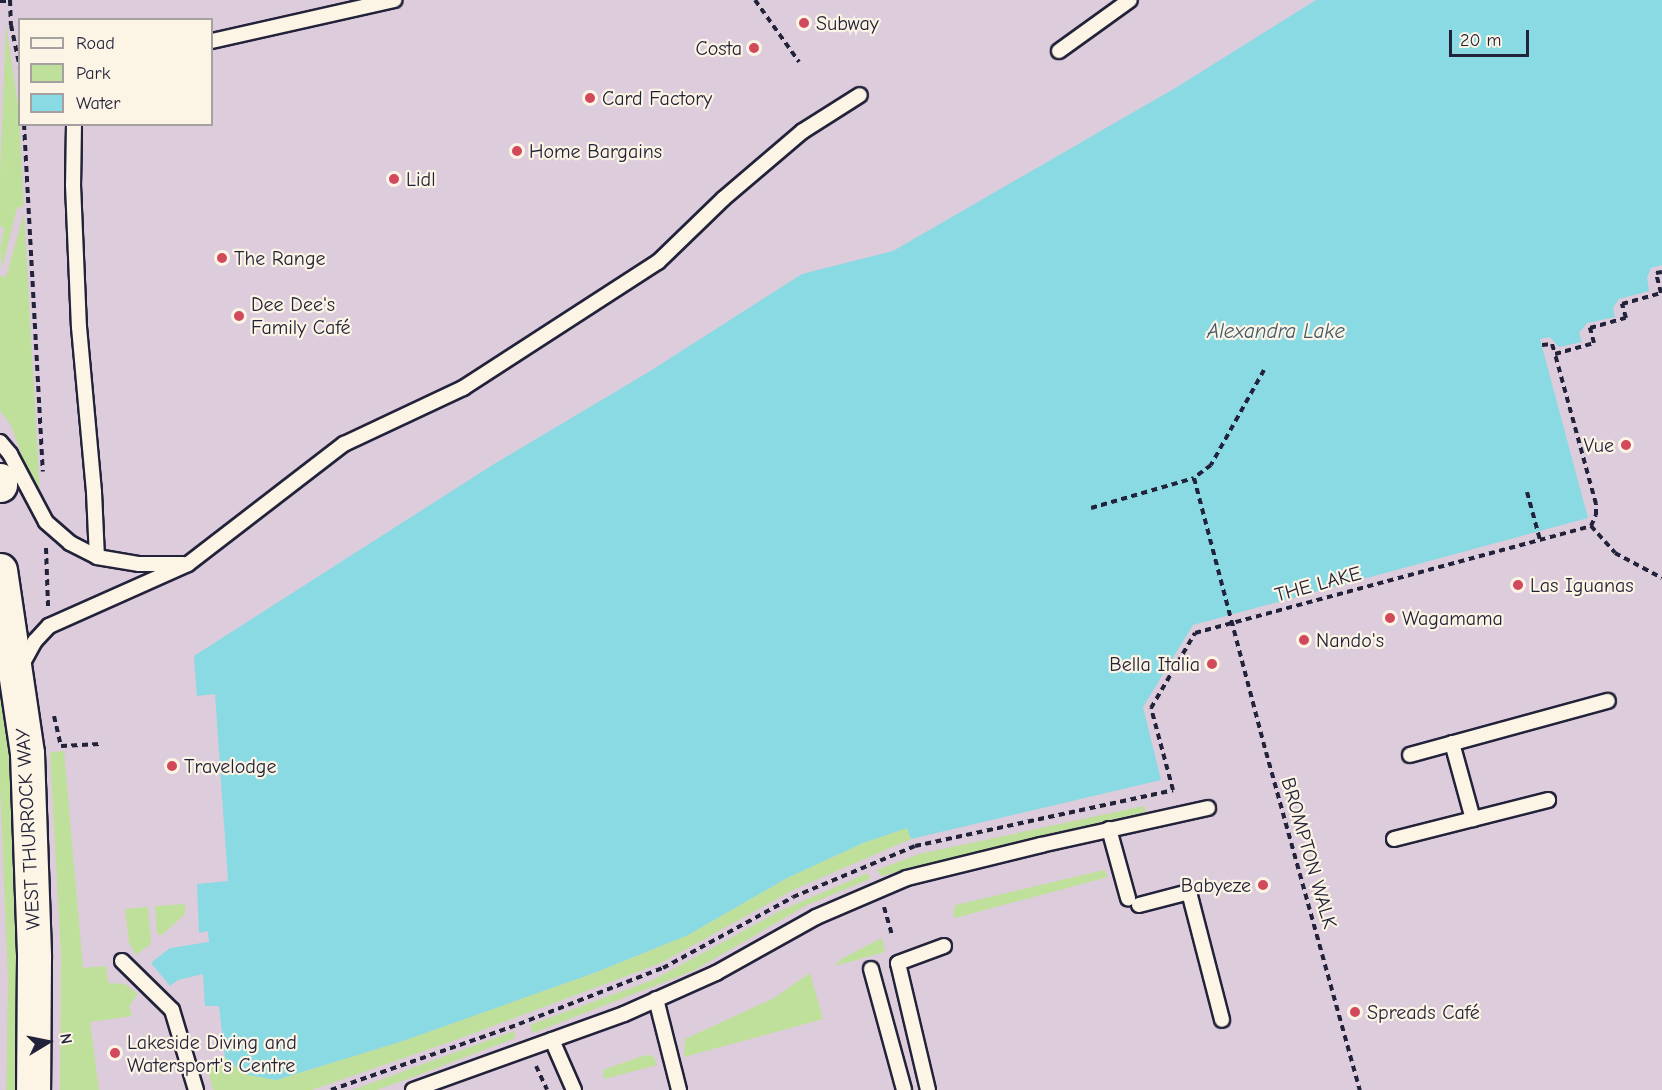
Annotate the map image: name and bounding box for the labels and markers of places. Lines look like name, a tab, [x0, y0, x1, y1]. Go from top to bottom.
place label: Subway	[816, 11, 879, 35]
marker: Subway	[797, 16, 811, 30]
place label: Costa	[696, 36, 742, 60]
marker: Costa	[747, 41, 761, 55]
place label: Card Factory	[602, 86, 712, 110]
marker: Card Factory	[583, 91, 597, 105]
place label: Home Bargains	[529, 139, 662, 163]
marker: Home Bargains	[510, 144, 524, 158]
place label: Lidl	[406, 167, 436, 191]
marker: Lidl	[387, 172, 401, 186]
place label: The Range	[234, 246, 326, 270]
marker: The Range	[215, 251, 229, 265]
place label: Dee Dee's Family Café	[251, 292, 350, 339]
marker: Dee Dee's Family Café	[232, 309, 246, 323]
place label: Vue	[1584, 433, 1614, 457]
marker: Vue	[1619, 438, 1633, 452]
place label: Las Iguanas	[1530, 573, 1634, 597]
marker: Las Iguanas	[1511, 578, 1525, 592]
place label: Wagamama	[1402, 606, 1503, 630]
marker: Wagamama	[1383, 611, 1397, 625]
place label: Nando's	[1316, 628, 1384, 652]
marker: Nando's	[1297, 633, 1311, 647]
place label: Bella Italia	[1109, 652, 1200, 676]
marker: Bella Italia	[1205, 657, 1219, 671]
place label: Travelodge	[184, 754, 276, 778]
marker: Travelodge	[165, 759, 179, 773]
place label: Babyeze	[1181, 873, 1251, 897]
marker: Babyeze	[1256, 878, 1270, 892]
place label: Spreads Café	[1367, 1000, 1480, 1024]
marker: Spreads Café	[1348, 1005, 1362, 1019]
place label: Lakeside Diving and Watersport's Centre	[127, 1030, 297, 1077]
marker: Lakeside Diving and Watersport's Centre	[108, 1046, 122, 1060]

